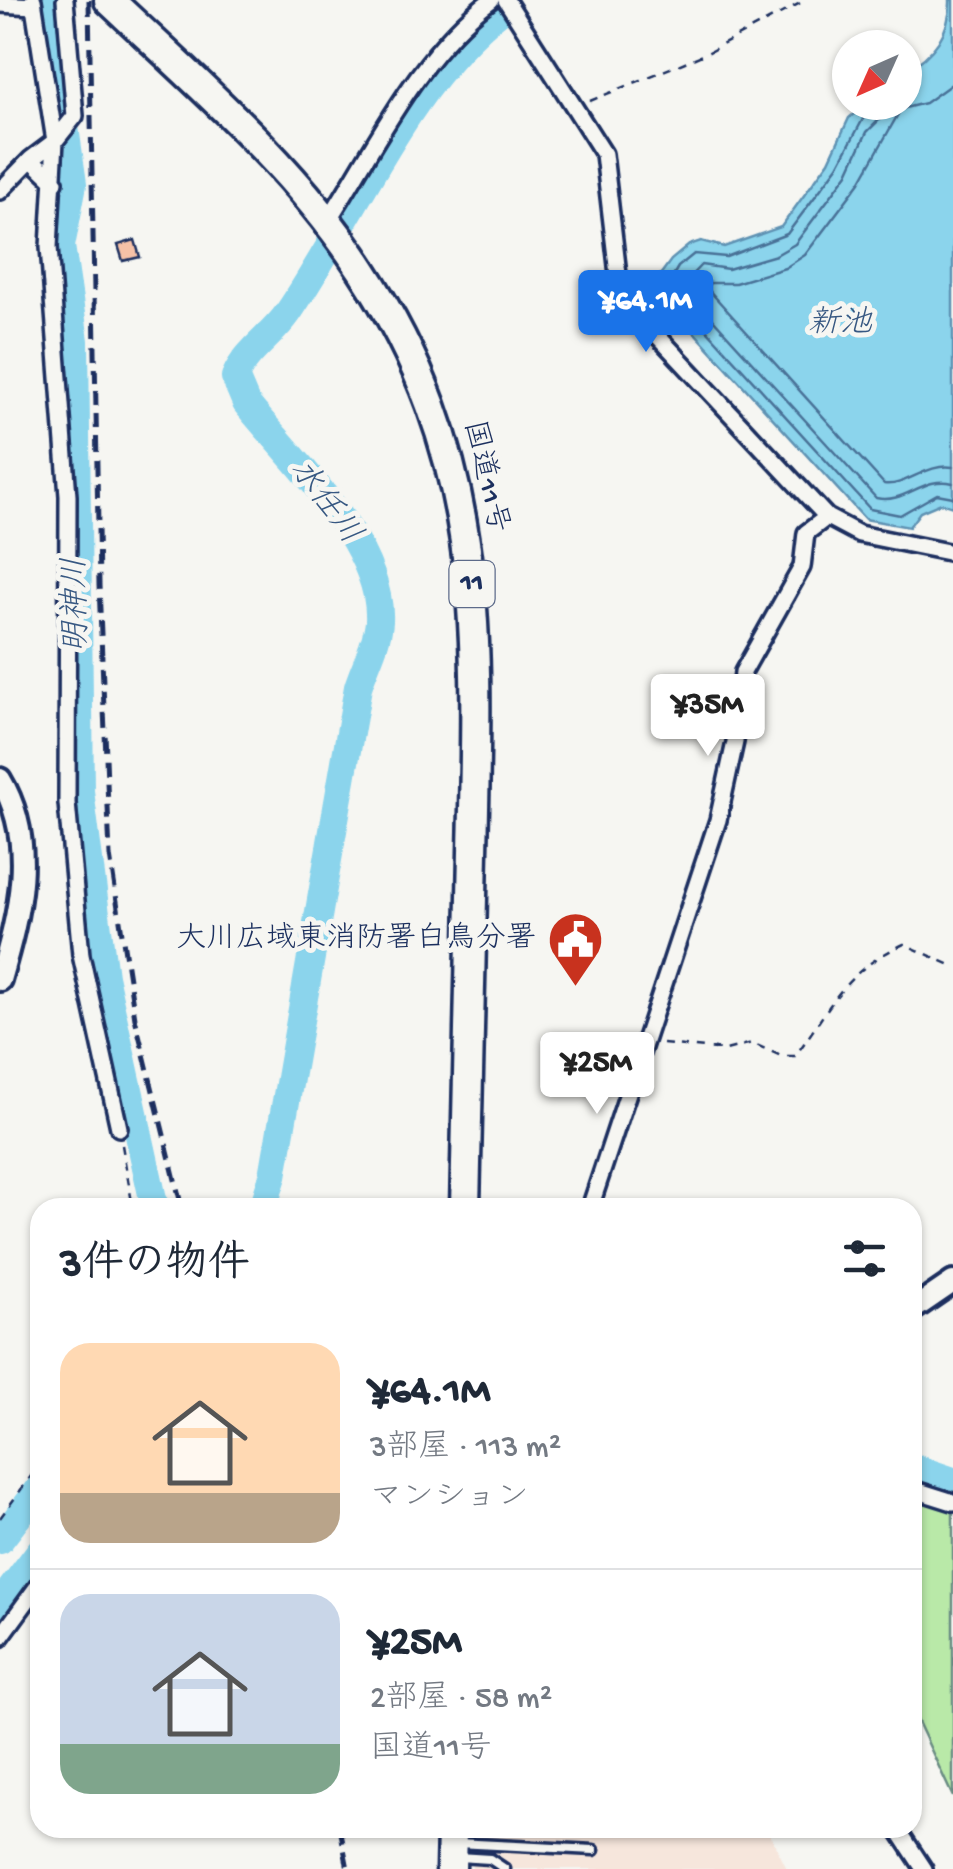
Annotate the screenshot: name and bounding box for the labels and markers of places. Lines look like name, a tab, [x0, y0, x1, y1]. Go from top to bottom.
pin: ¥64.1M	[565, 270, 727, 355]
pin: ¥35M	[649, 674, 767, 759]
public building icon: 大川広域東消防署白鳥分署	[545, 910, 605, 989]
place label: 大川広域東消防署白鳥分署	[176, 921, 536, 958]
pin: ¥25M	[538, 1032, 656, 1117]

